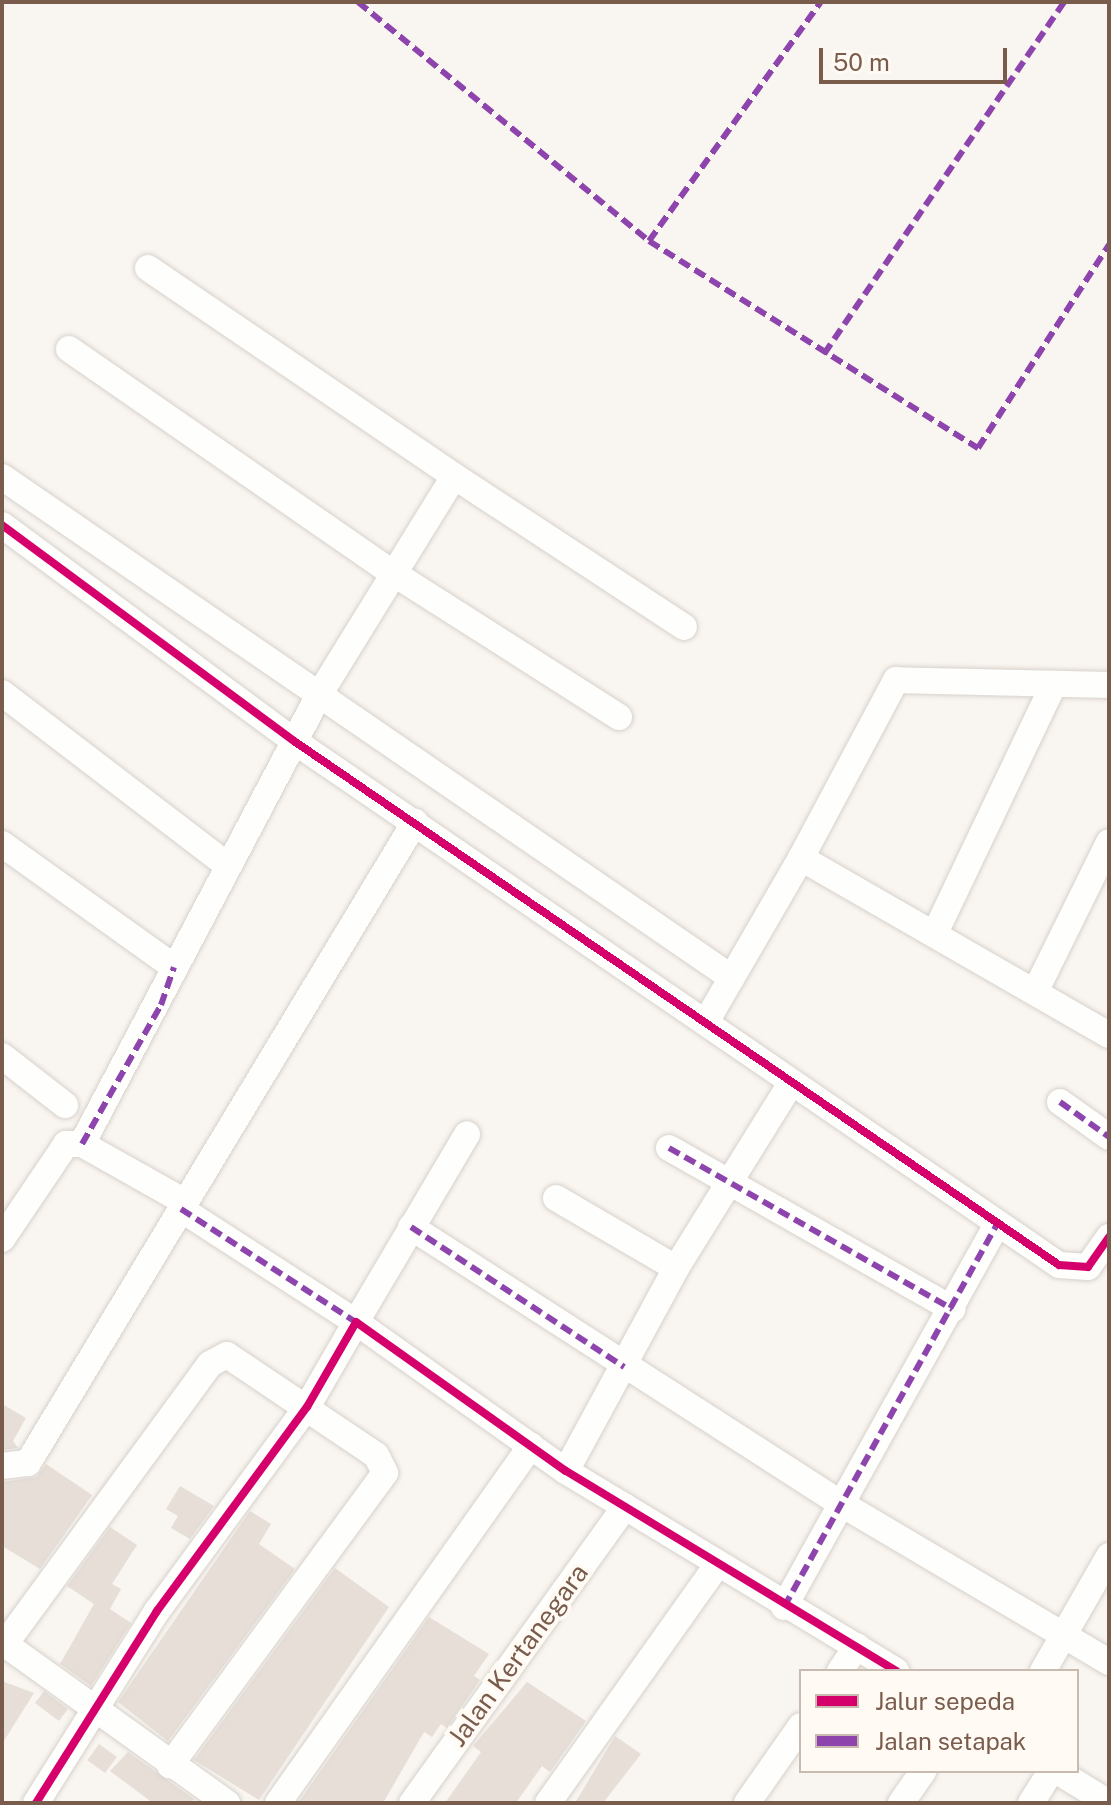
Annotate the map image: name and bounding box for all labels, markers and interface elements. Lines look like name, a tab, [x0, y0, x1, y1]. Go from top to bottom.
scale bar	[823, 32, 1011, 82]
text: 50 m	[833, 48, 890, 76]
street label: Jalan Kertanegara	[441, 1558, 595, 1752]
legend	[799, 1669, 1079, 1773]
text: Jalur sepeda	[875, 1687, 1015, 1715]
text: Jalan setapak	[875, 1727, 1026, 1755]

